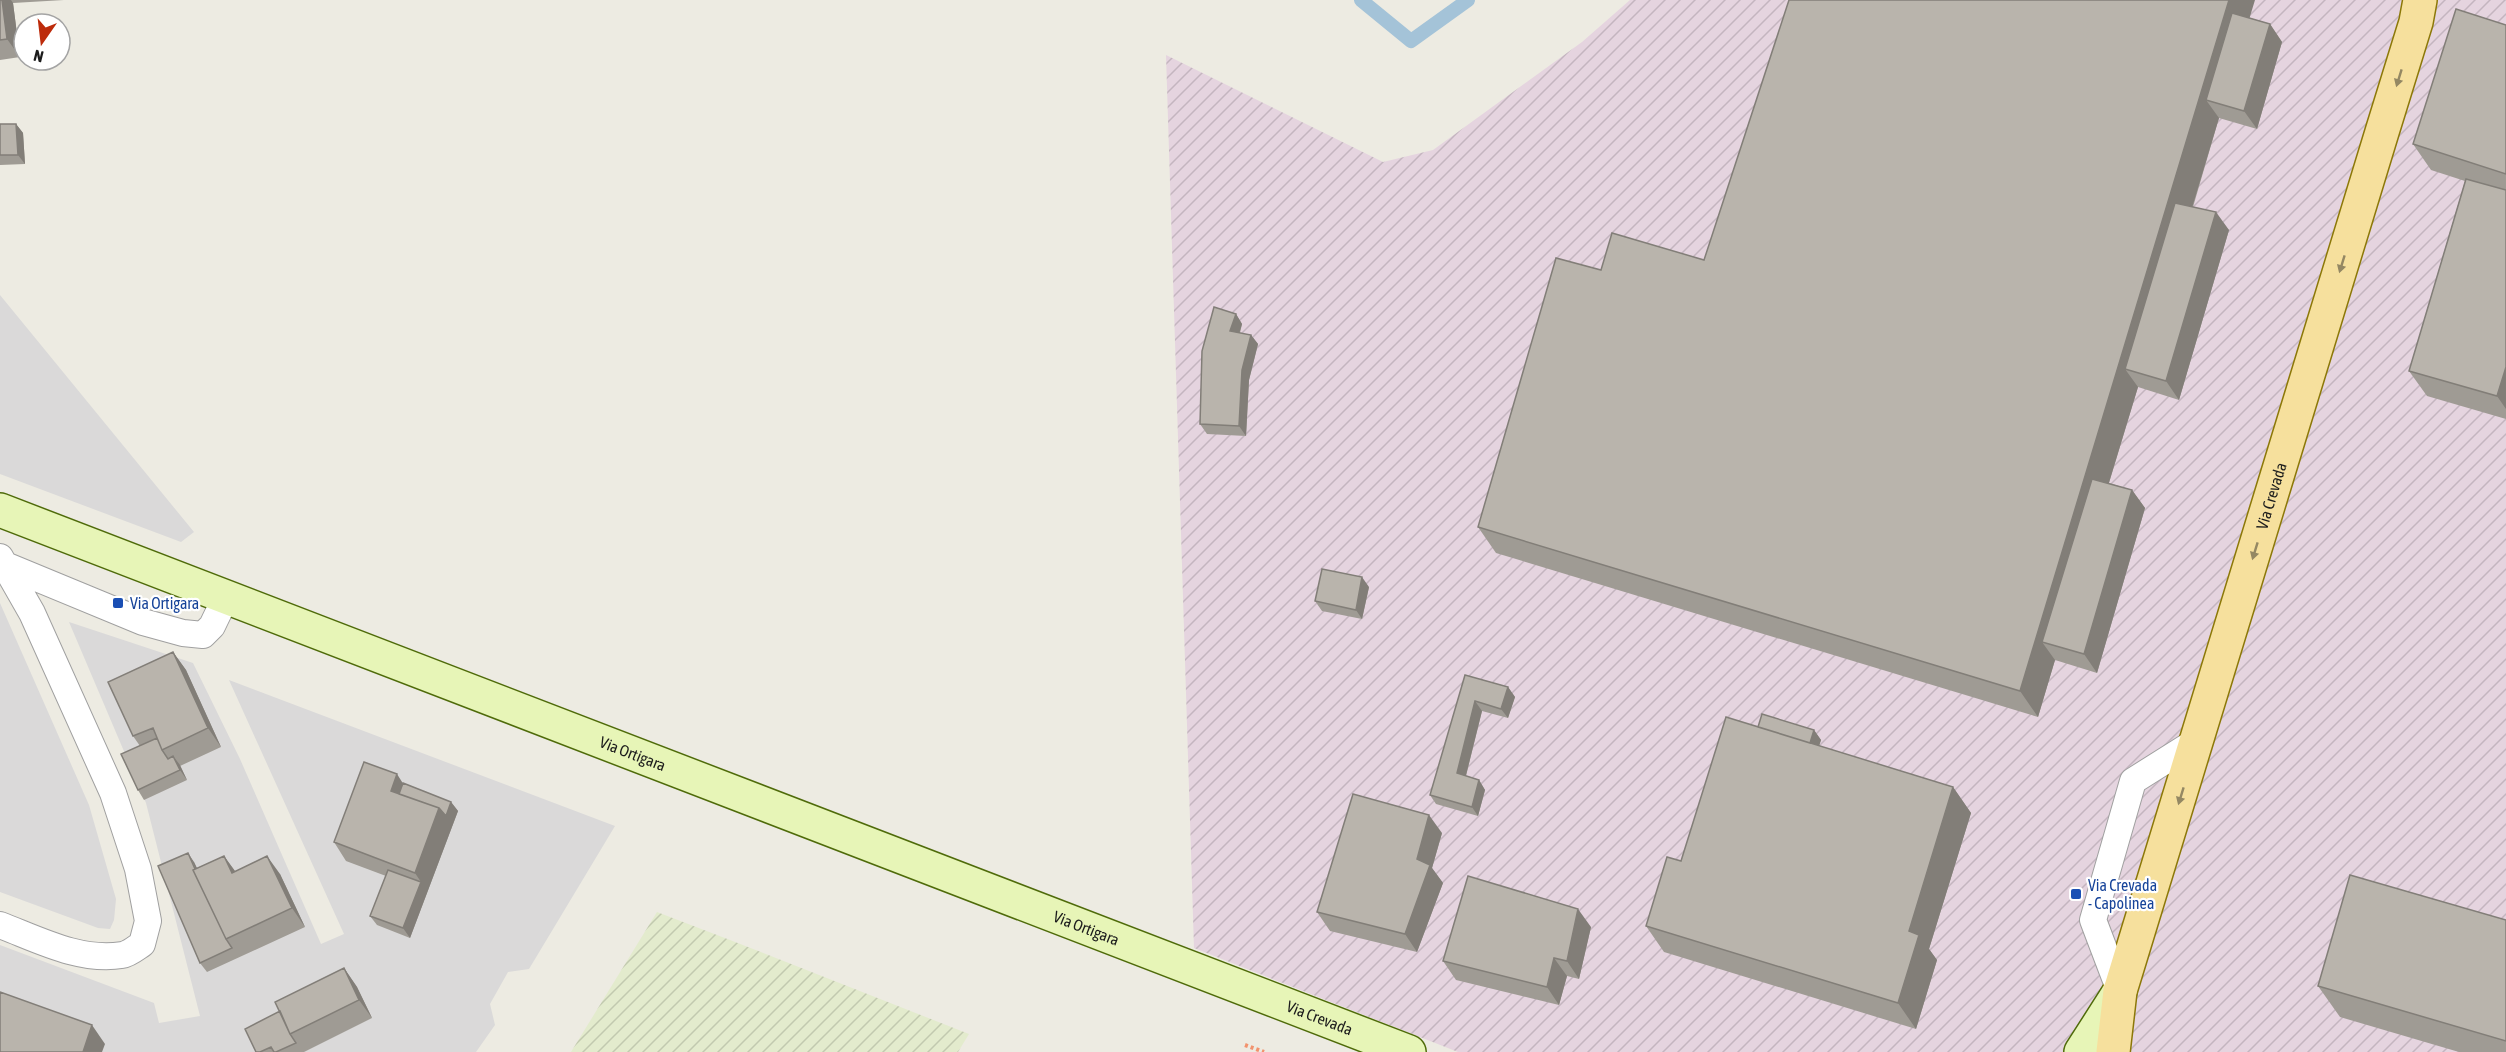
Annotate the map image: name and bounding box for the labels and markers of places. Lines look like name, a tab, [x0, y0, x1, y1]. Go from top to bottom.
place label: Via Ortigara	[130, 594, 199, 613]
marker: Via Ortigara	[111, 596, 125, 610]
place label: Via Crevada - Capolinea	[2088, 876, 2157, 913]
marker: Via Crevada - Capolinea	[2069, 887, 2083, 901]

